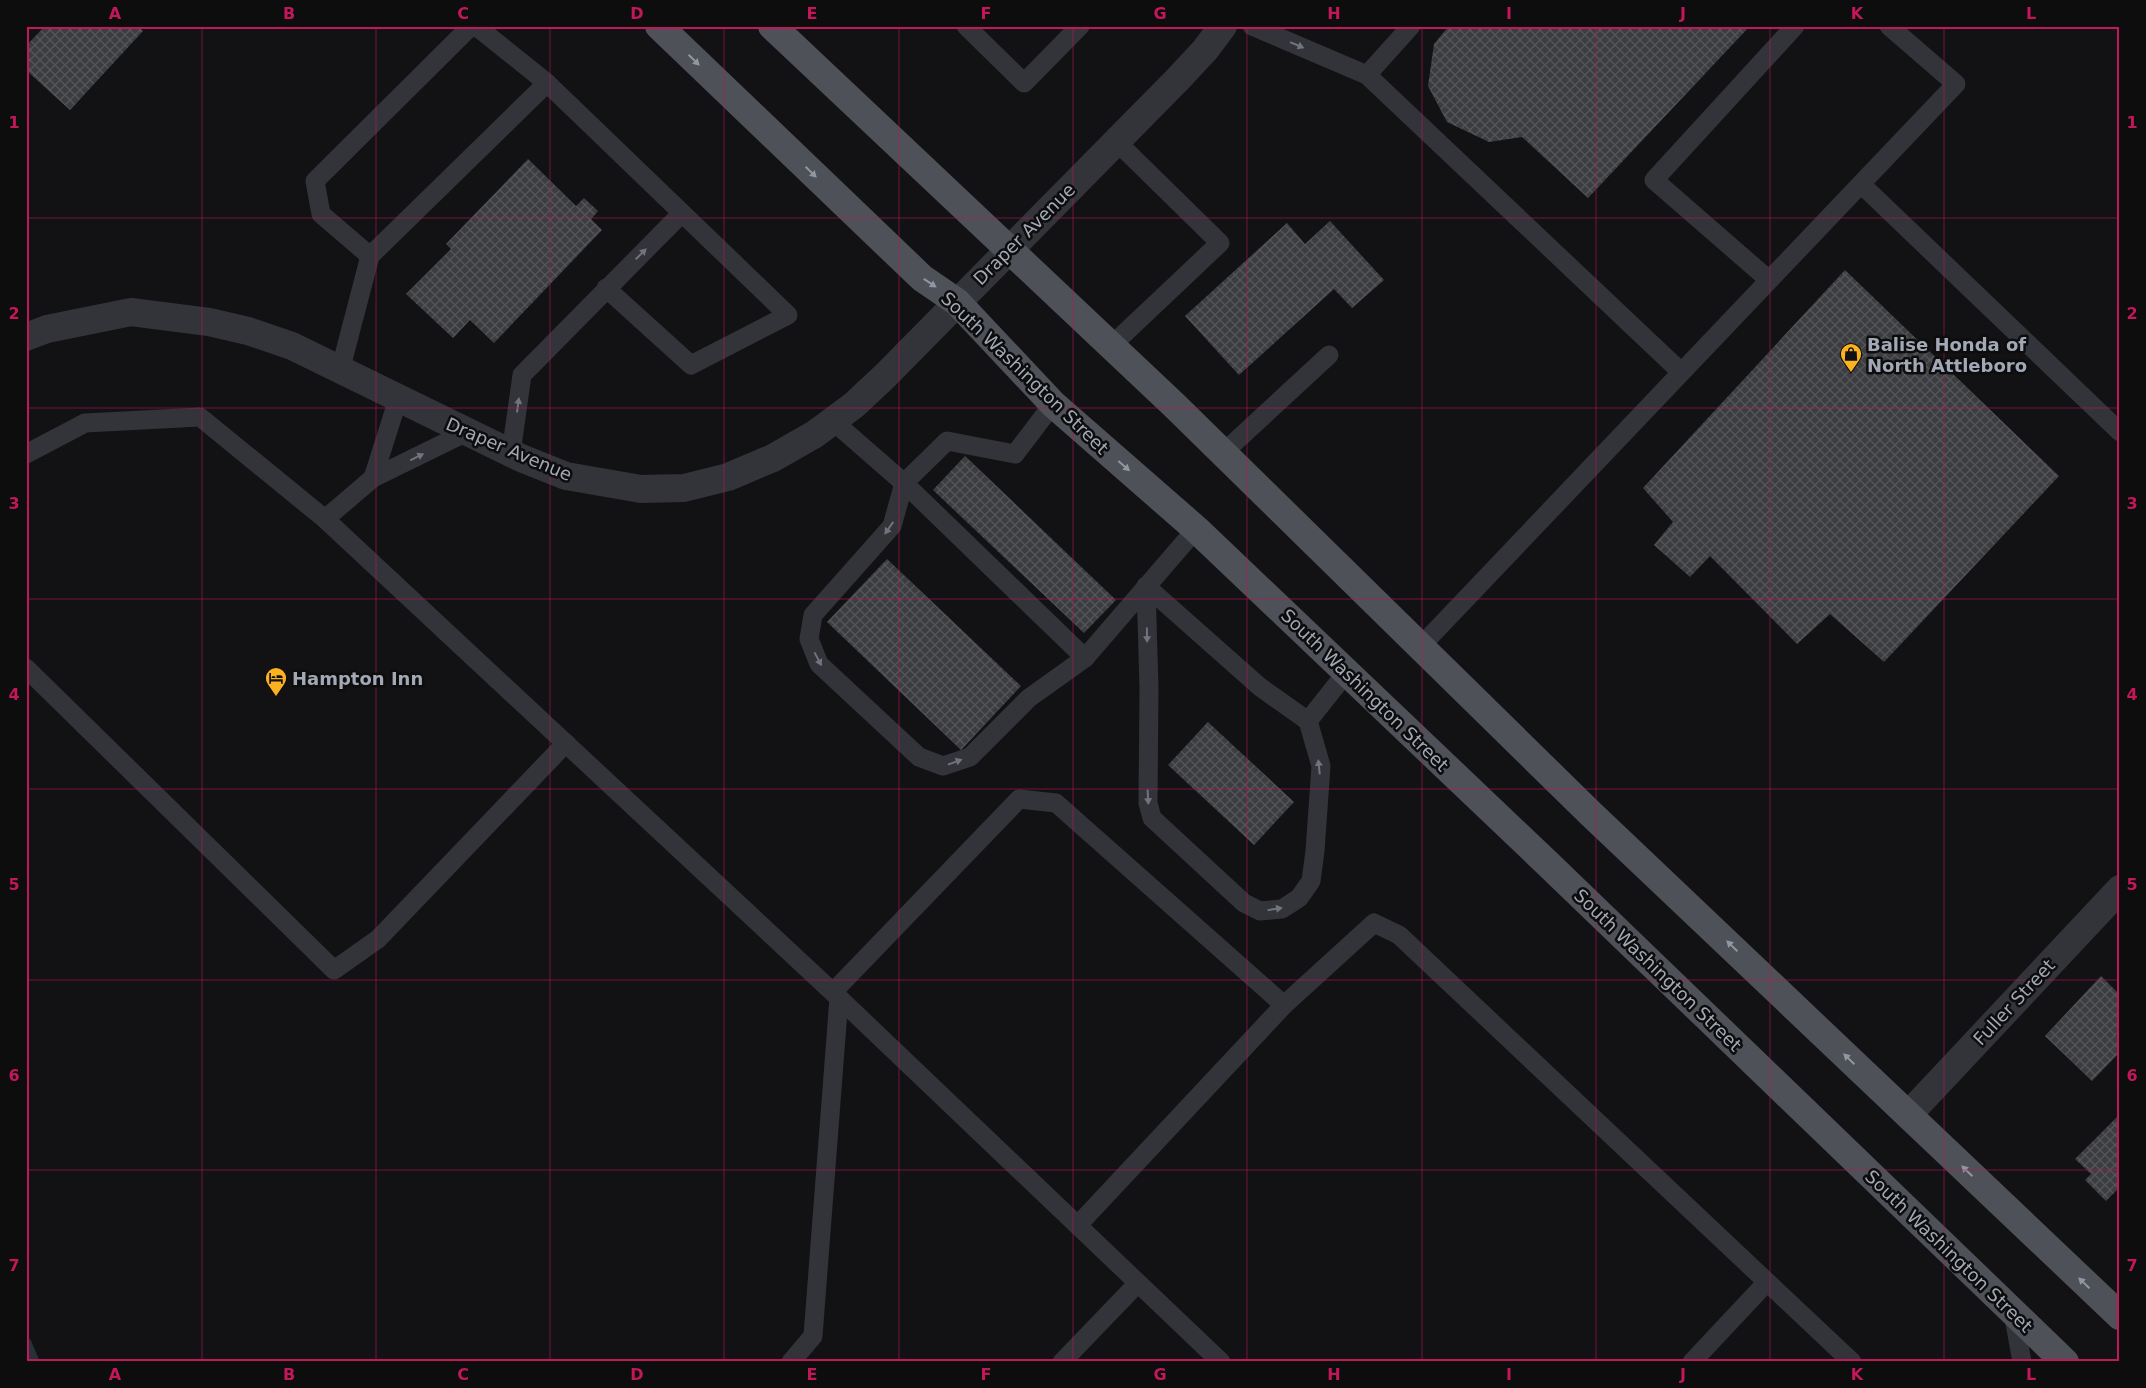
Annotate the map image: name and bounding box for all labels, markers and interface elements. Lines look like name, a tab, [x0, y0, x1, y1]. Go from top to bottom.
text: A	[109, 4, 122, 23]
text: B	[283, 4, 295, 23]
text: C	[457, 4, 469, 23]
text: D	[630, 4, 644, 23]
text: E	[807, 4, 817, 23]
text: F	[981, 4, 991, 23]
text: G	[1153, 4, 1167, 23]
text: H	[1327, 4, 1341, 23]
text: I	[1506, 4, 1512, 23]
text: J	[1679, 4, 1686, 23]
text: K	[1851, 4, 1864, 23]
text: L	[2026, 4, 2036, 23]
one-way arrow	[1290, 42, 1304, 50]
one-way arrow	[688, 54, 700, 66]
text: 1	[8, 113, 20, 132]
text: 1	[2126, 113, 2138, 132]
one-way arrow	[805, 166, 817, 178]
street label: Draper Avenue	[969, 179, 1079, 289]
one-way arrow	[635, 248, 647, 260]
one-way arrow	[923, 279, 937, 288]
street label: South Washington Street	[937, 288, 1113, 458]
text: 2	[8, 304, 20, 323]
text: 2	[2126, 304, 2138, 323]
place label: Balise Honda of North Attleboro	[1867, 334, 2027, 376]
shop icon: Balise Honda of North Attleboro	[1839, 342, 1863, 373]
one-way arrow	[514, 397, 522, 413]
street label: Draper Avenue	[443, 413, 575, 485]
one-way arrow	[410, 452, 424, 460]
one-way arrow	[1118, 460, 1130, 472]
text: 3	[8, 494, 20, 513]
text: 3	[2126, 494, 2138, 513]
one-way arrow	[884, 521, 894, 535]
street label: South Washington Street	[1277, 605, 1453, 775]
one-way arrow	[1143, 627, 1151, 643]
one-way arrow	[814, 652, 822, 667]
hotel icon: Hampton Inn	[264, 666, 288, 697]
place label: Hampton Inn	[292, 668, 423, 689]
text: 4	[8, 685, 20, 704]
text: 4	[2126, 685, 2138, 704]
one-way arrow	[948, 758, 963, 766]
one-way arrow	[1315, 758, 1323, 774]
one-way arrow	[1145, 789, 1153, 805]
text: 5	[8, 875, 20, 894]
text: 5	[2126, 875, 2138, 894]
street label: South Washington Street	[1570, 885, 1746, 1055]
one-way arrow	[1268, 905, 1284, 913]
one-way arrow	[1726, 940, 1738, 952]
street label: Fuller Street	[1969, 955, 2059, 1049]
one-way arrow	[1843, 1053, 1855, 1065]
text: 6	[8, 1066, 20, 1085]
text: 6	[2126, 1066, 2138, 1085]
one-way arrow	[1961, 1165, 1973, 1177]
street label: South Washington Street	[1861, 1166, 2037, 1336]
text: 7	[8, 1256, 20, 1275]
text: 7	[2126, 1256, 2138, 1275]
one-way arrow	[2079, 1277, 2091, 1289]
text: A	[109, 1365, 122, 1384]
text: B	[283, 1365, 295, 1384]
text: C	[457, 1365, 469, 1384]
text: D	[630, 1365, 644, 1384]
text: E	[807, 1365, 817, 1384]
text: F	[981, 1365, 991, 1384]
text: G	[1153, 1365, 1167, 1384]
text: H	[1327, 1365, 1341, 1384]
text: I	[1506, 1365, 1512, 1384]
text: J	[1679, 1365, 1686, 1384]
text: K	[1851, 1365, 1864, 1384]
text: L	[2026, 1365, 2036, 1384]

